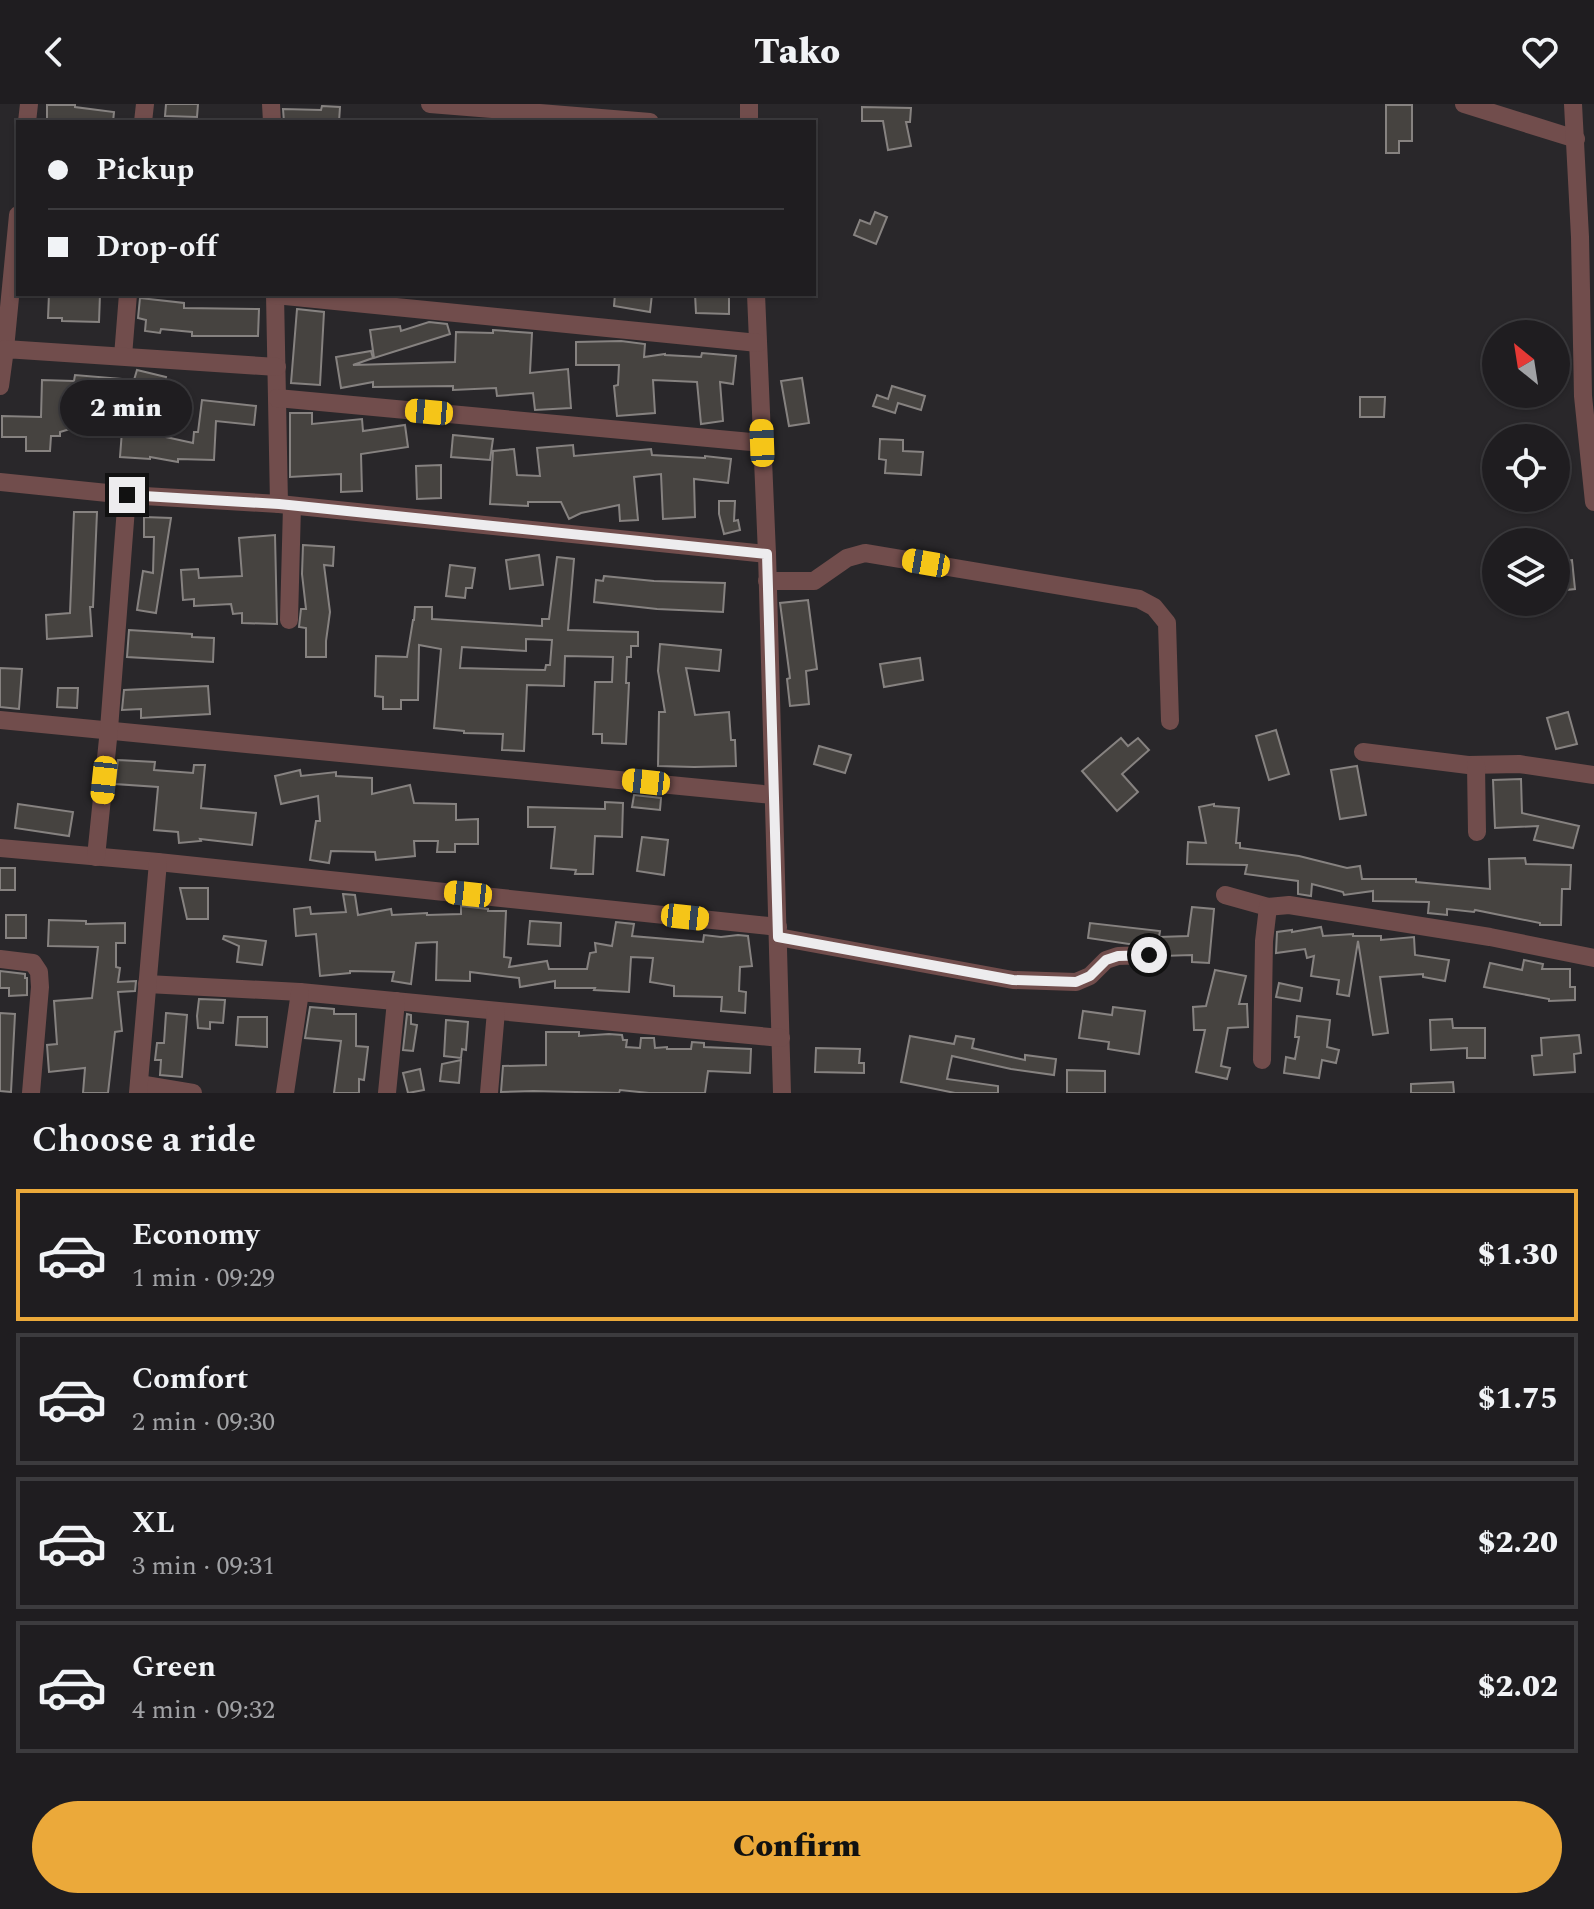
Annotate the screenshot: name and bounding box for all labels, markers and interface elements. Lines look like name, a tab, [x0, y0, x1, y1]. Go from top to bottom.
text: Tako	[754, 25, 840, 80]
icon: back	[32, 30, 76, 74]
icon: heart	[1518, 30, 1562, 74]
text: Pickup	[96, 147, 194, 193]
text: Drop-off	[96, 224, 217, 270]
north arrow	[1482, 320, 1570, 408]
map controls	[1482, 320, 1570, 616]
callout: 2 min	[61, 379, 193, 435]
text: 2 min	[90, 388, 162, 428]
car	[404, 398, 454, 426]
car	[749, 419, 775, 467]
button: locate	[1482, 424, 1570, 512]
route end	[109, 477, 145, 513]
button: layers	[1482, 528, 1570, 616]
car	[900, 547, 952, 579]
car	[90, 755, 118, 805]
car	[621, 768, 671, 796]
car	[443, 880, 493, 908]
car	[660, 903, 710, 931]
route start	[1131, 937, 1167, 973]
text: Choose a ride	[32, 1113, 256, 1168]
text: Economy	[132, 1212, 259, 1258]
icon: car	[36, 1219, 108, 1291]
text: $1.30	[1478, 1232, 1558, 1278]
text: 1 min · 09:29	[132, 1258, 275, 1298]
text: Comfort	[132, 1356, 248, 1402]
icon: car	[36, 1363, 108, 1435]
text: $1.75	[1478, 1376, 1558, 1422]
text: 2 min · 09:30	[132, 1402, 275, 1442]
text: XL	[132, 1500, 175, 1546]
icon: car	[36, 1507, 108, 1579]
text: $2.20	[1478, 1520, 1558, 1566]
text: 3 min · 09:31	[132, 1546, 275, 1586]
text: Green	[132, 1644, 216, 1690]
icon: car	[36, 1651, 108, 1723]
text: $2.02	[1478, 1664, 1558, 1710]
text: 4 min · 09:32	[132, 1690, 275, 1730]
button: Confirm	[32, 1801, 1562, 1893]

